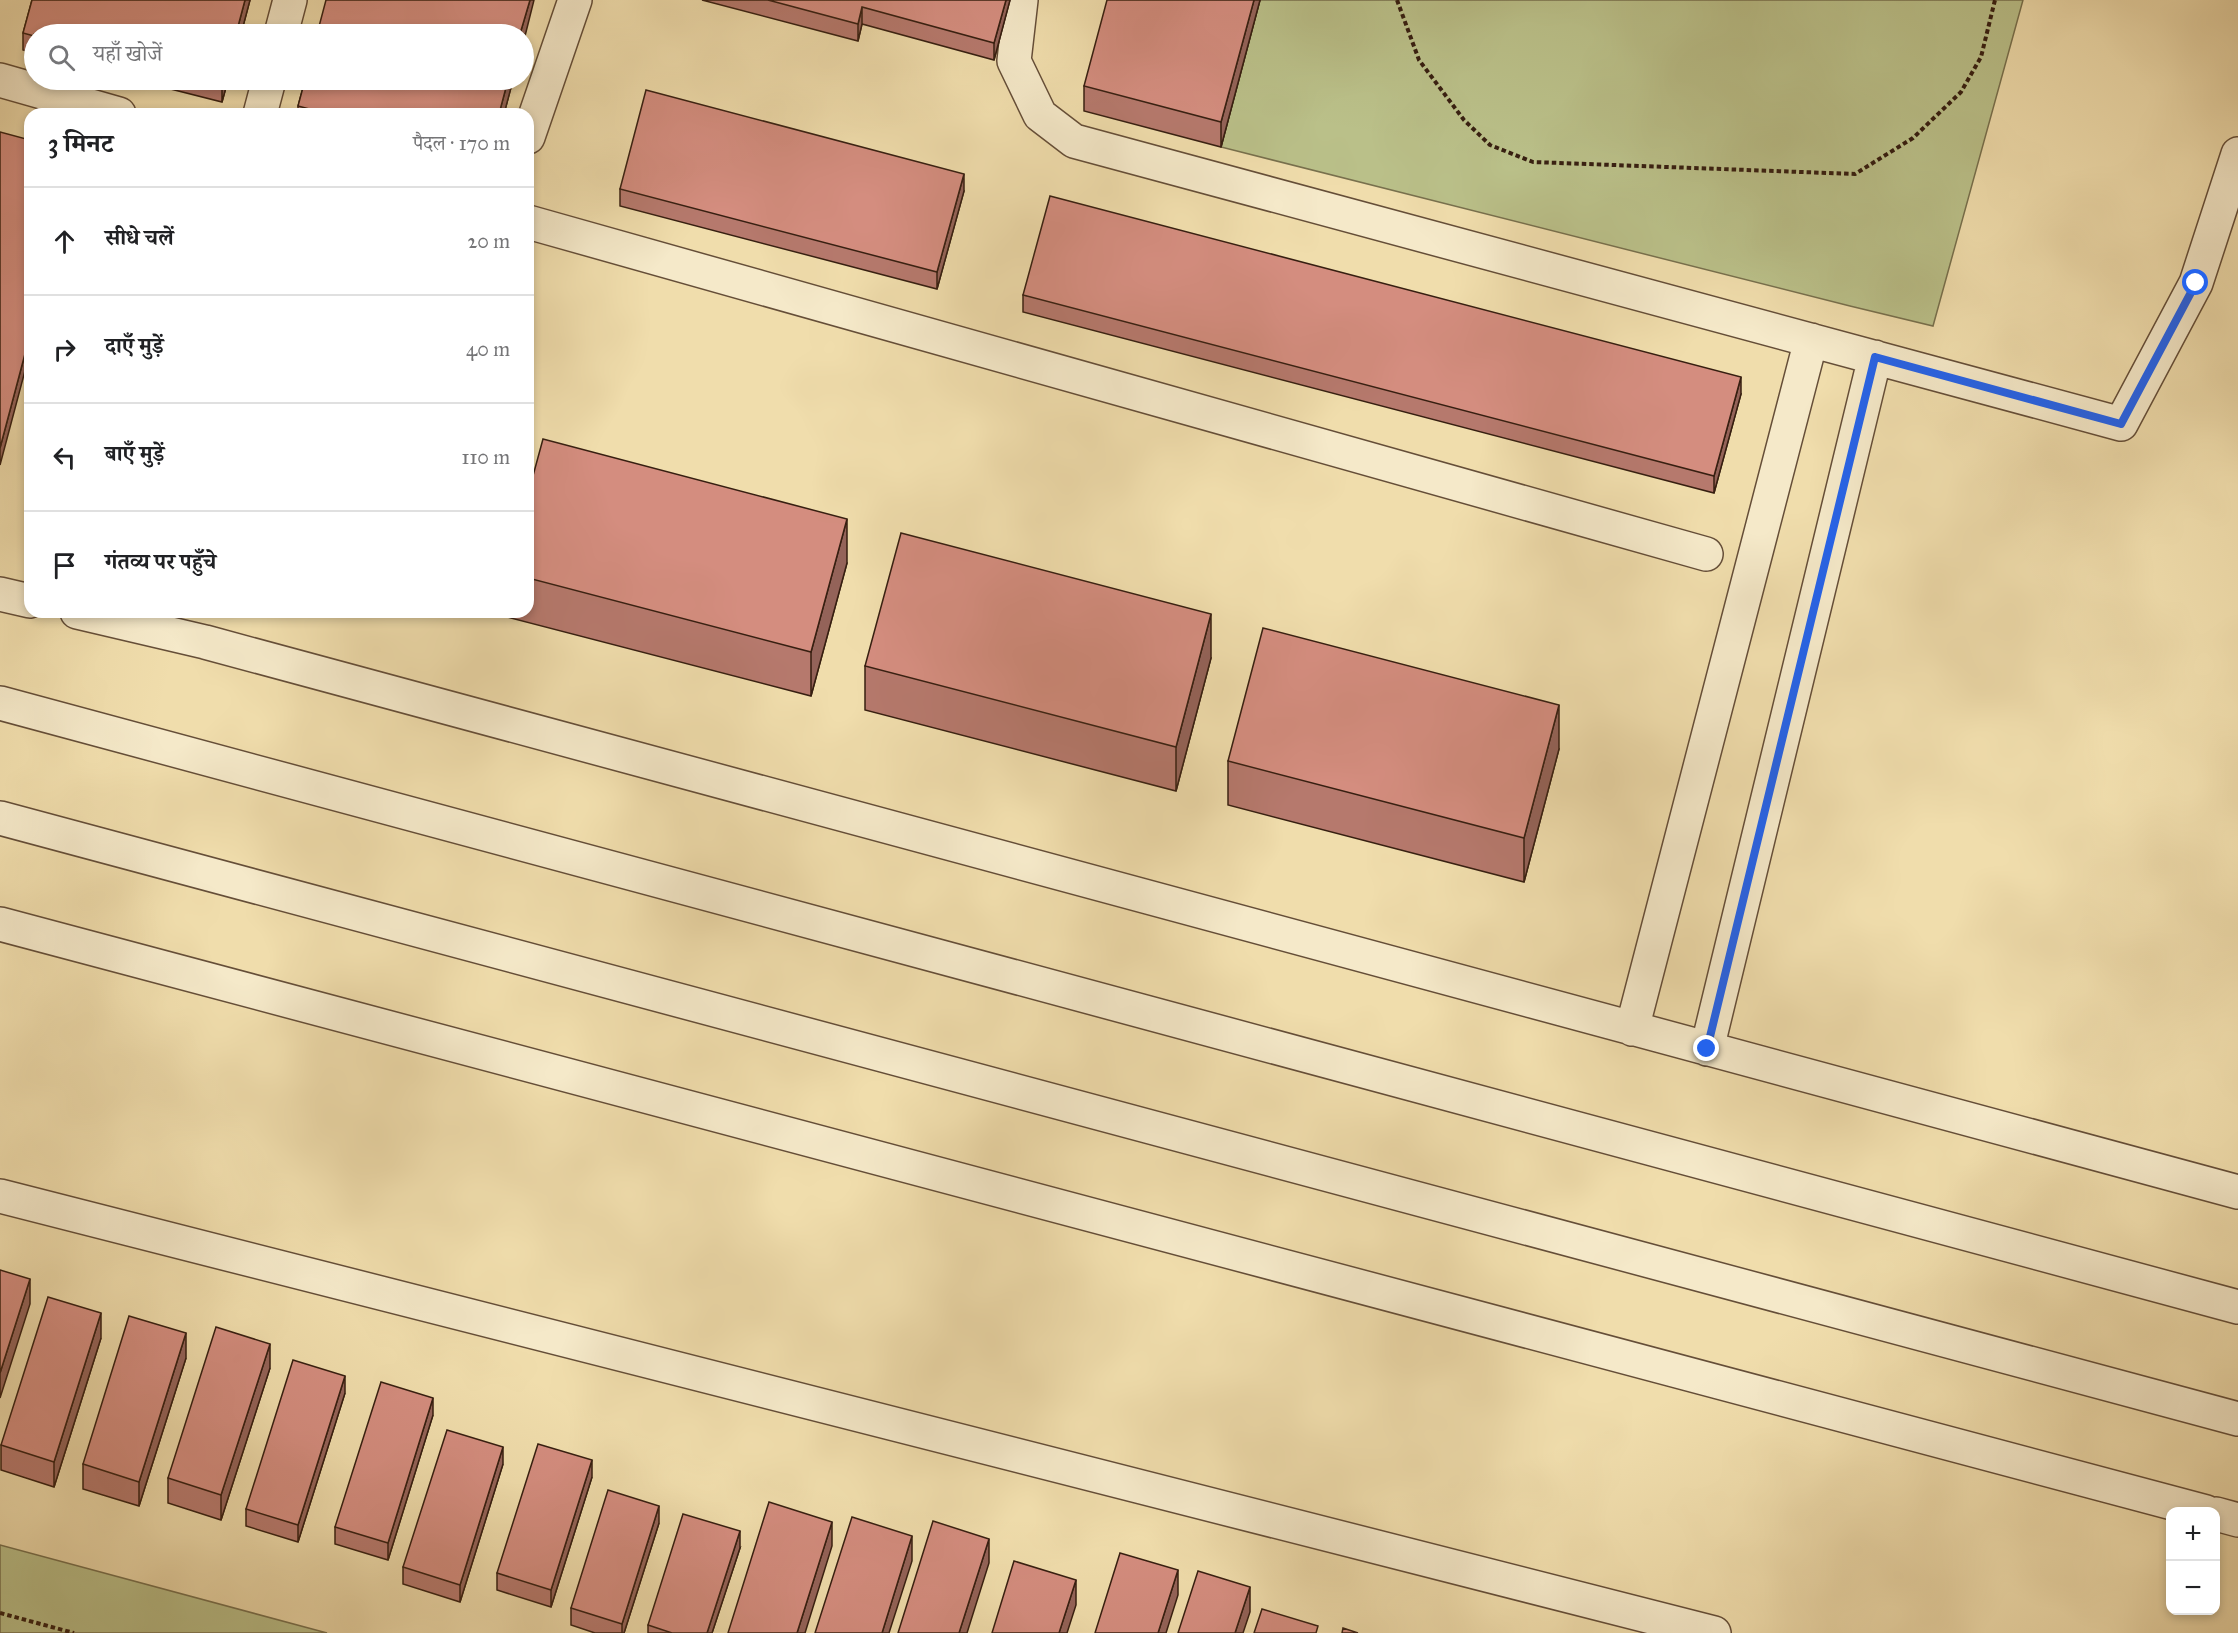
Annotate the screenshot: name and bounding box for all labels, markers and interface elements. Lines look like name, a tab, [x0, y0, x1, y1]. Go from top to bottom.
search box	[24, 24, 534, 90]
text: यहाँ खोजें	[93, 40, 162, 67]
icon: search	[45, 41, 78, 74]
text: 3 मिनट	[48, 127, 113, 159]
text: पैदल · 170 m	[413, 131, 510, 155]
text: सीधे चलें	[105, 224, 174, 251]
icon: ahead	[48, 225, 81, 258]
text: 20 m	[467, 229, 510, 253]
route start	[2182, 269, 2208, 295]
text: दाएँ मुड़ें	[105, 332, 164, 359]
icon: right	[48, 333, 81, 366]
text: 40 m	[466, 337, 510, 361]
text: बाएँ मुड़ें	[105, 440, 164, 467]
icon: left	[48, 441, 81, 474]
text: 110 m	[462, 445, 510, 469]
text: गंतव्य पर पहुँचे	[105, 548, 216, 575]
icon: arrive	[48, 549, 81, 582]
route end	[1693, 1035, 1719, 1061]
map controls	[2166, 1507, 2220, 1615]
button: +	[2166, 1507, 2220, 1561]
button: −	[2166, 1561, 2220, 1615]

